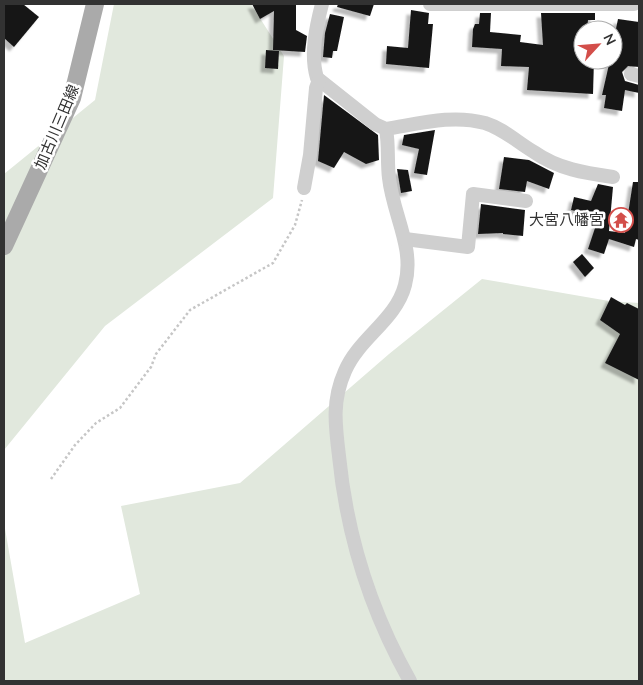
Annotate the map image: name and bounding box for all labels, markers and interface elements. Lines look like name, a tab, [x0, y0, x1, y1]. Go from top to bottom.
north arrow	[573, 20, 623, 70]
text: N	[598, 31, 620, 48]
street label: 加古川三田線	[30, 82, 84, 172]
temple icon: 大宮八幡宮	[608, 207, 634, 233]
place label: 大宮八幡宮	[529, 210, 604, 230]

